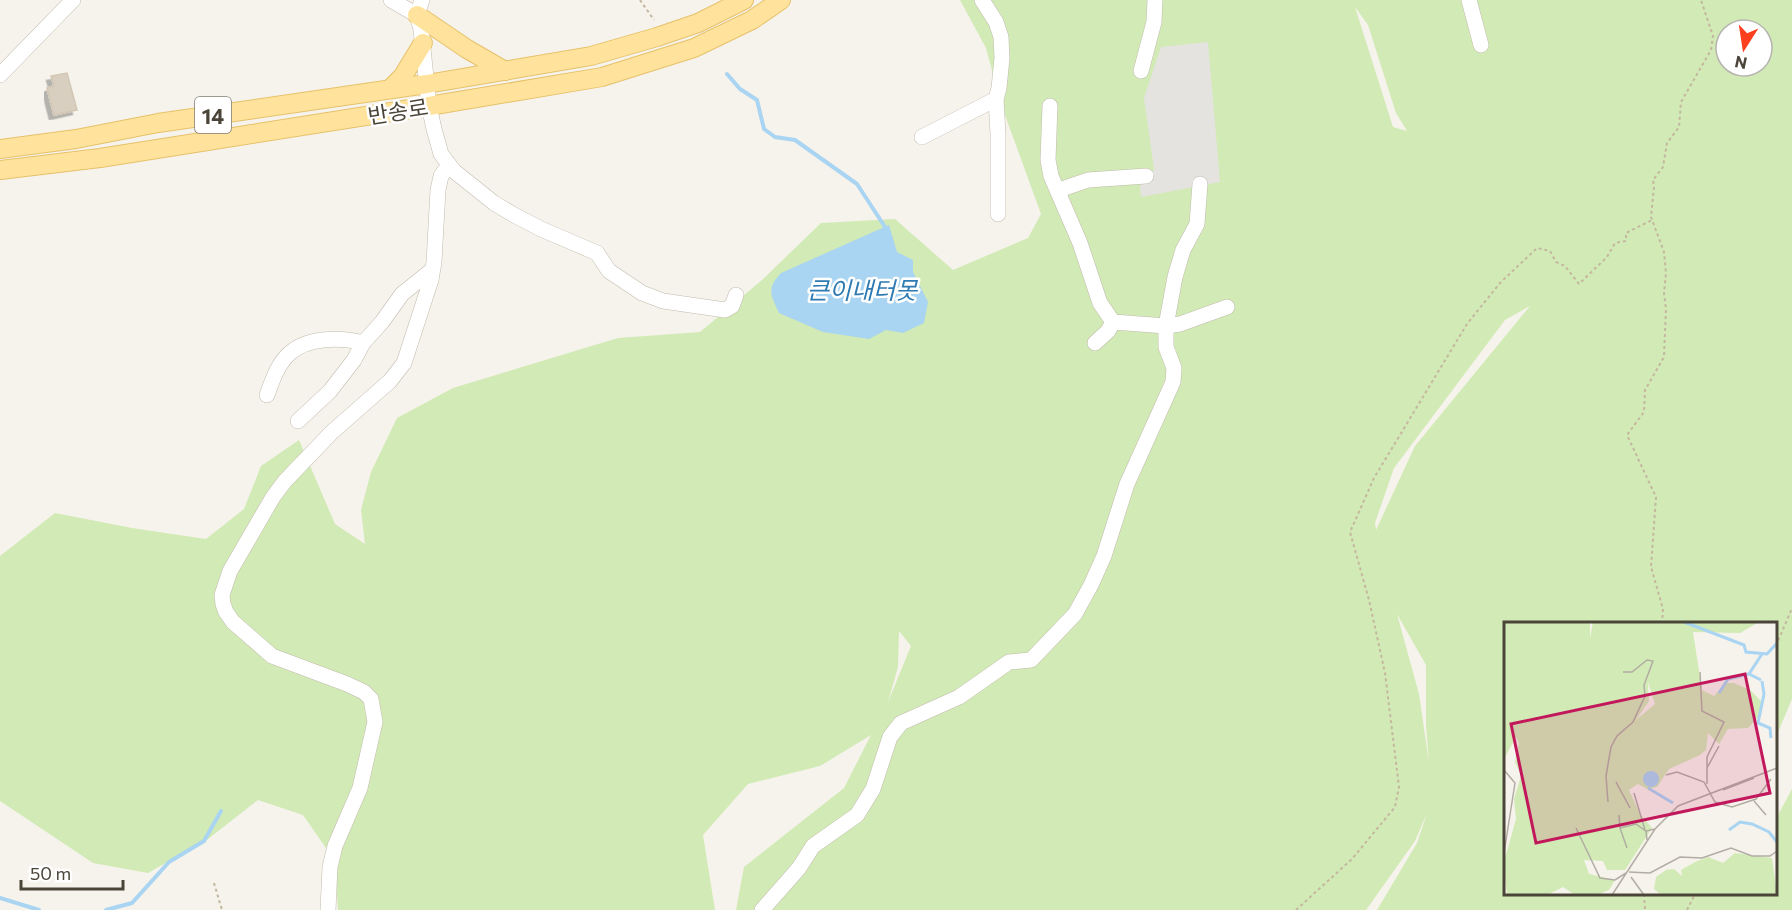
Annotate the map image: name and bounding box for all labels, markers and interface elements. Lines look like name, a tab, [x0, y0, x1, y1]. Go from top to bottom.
north arrow	[1714, 18, 1774, 78]
text: N	[1733, 53, 1749, 74]
street label: 반송로	[366, 93, 430, 129]
road number: 14	[195, 97, 231, 133]
water label: 큰이내터못	[807, 275, 919, 304]
inset map	[1504, 622, 1777, 895]
scale bar	[21, 853, 123, 891]
text: 50 m	[30, 862, 71, 884]

